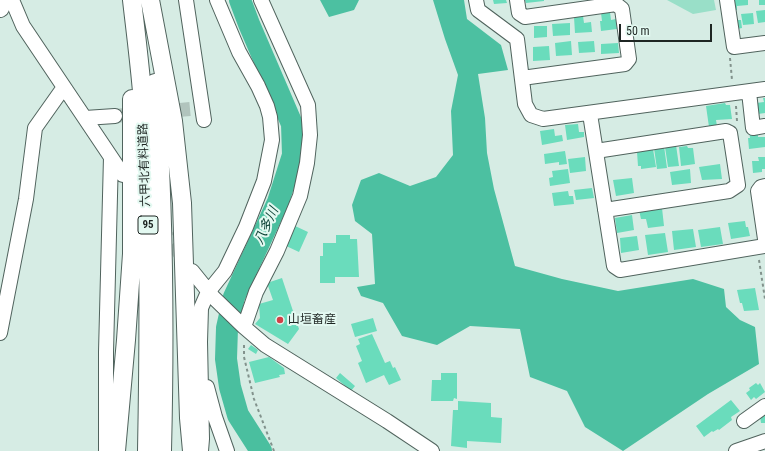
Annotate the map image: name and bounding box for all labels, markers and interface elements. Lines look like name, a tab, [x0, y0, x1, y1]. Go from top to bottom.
scale bar	[621, 16, 714, 42]
text: 50 m	[626, 24, 650, 38]
street label: 六甲北有料道路	[136, 123, 154, 207]
water label: 八多川	[252, 205, 282, 247]
road number: 95	[138, 216, 158, 234]
place label: 山垣畜産	[288, 313, 336, 327]
marker: 山垣畜産	[275, 315, 285, 325]

